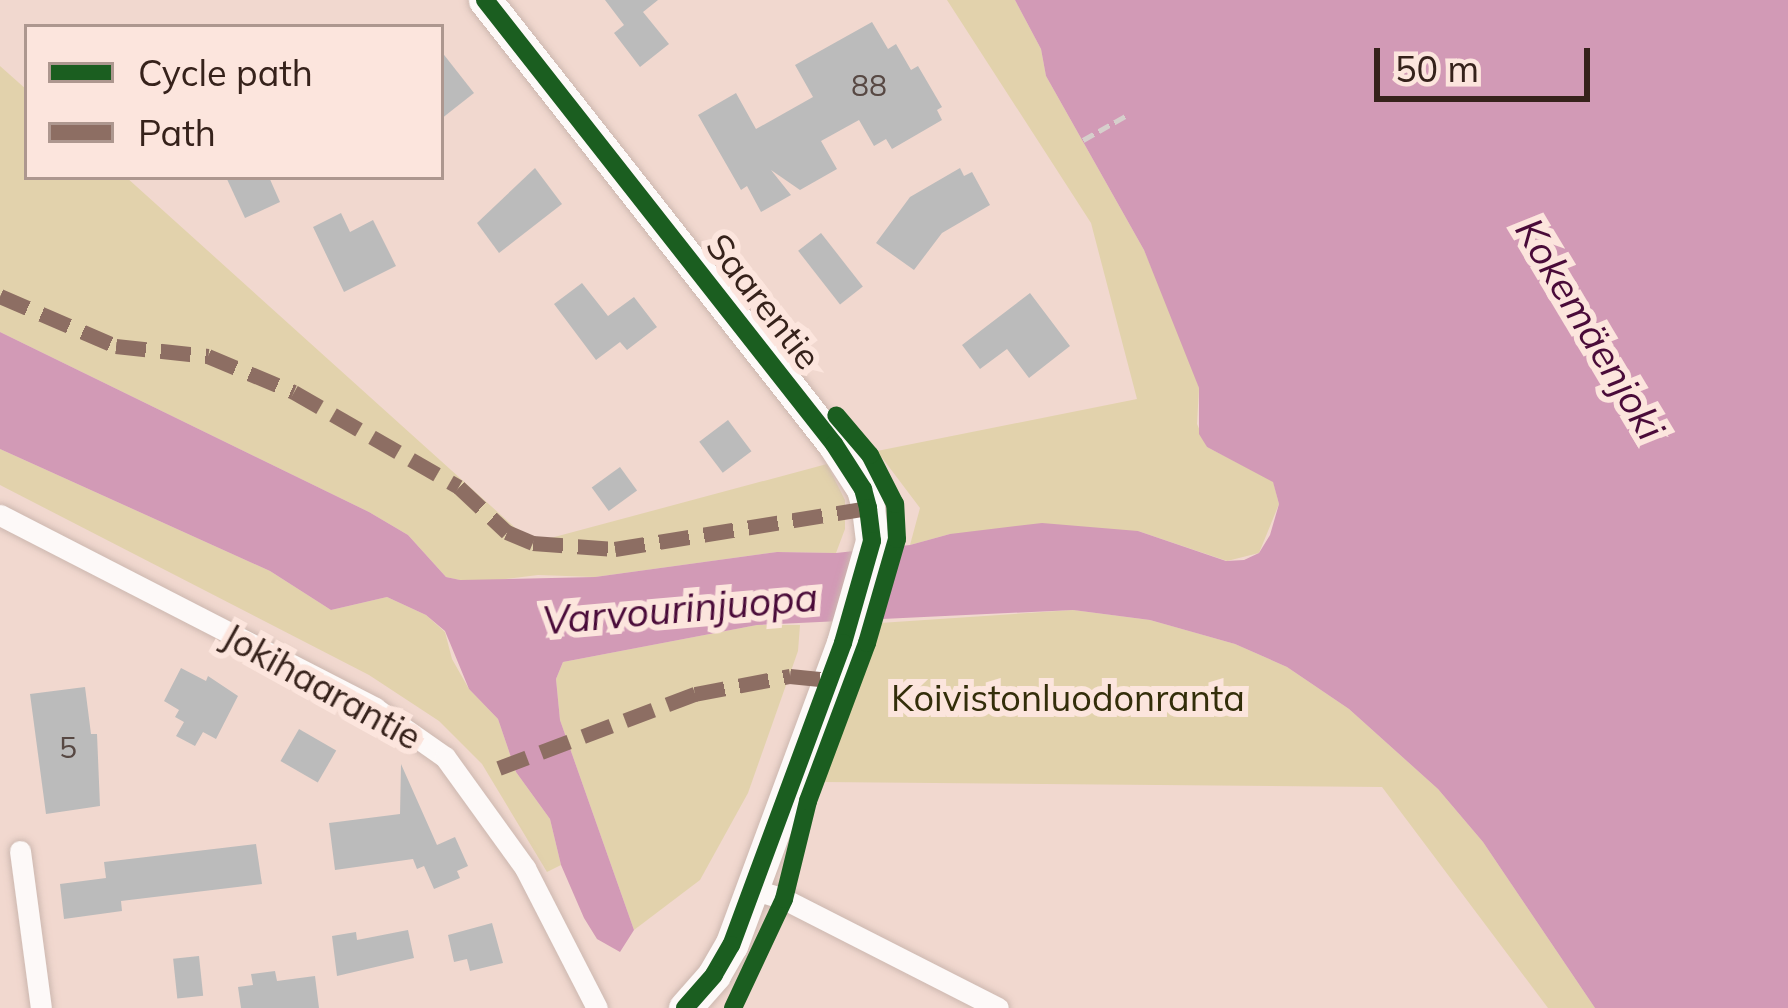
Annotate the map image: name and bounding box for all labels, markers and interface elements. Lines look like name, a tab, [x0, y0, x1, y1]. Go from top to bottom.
legend	[24, 24, 444, 180]
scale bar	[1380, 24, 1596, 98]
text: 50 m	[1395, 46, 1479, 91]
text: Cycle path	[138, 50, 313, 95]
house number: 88	[851, 67, 887, 103]
text: Path	[138, 110, 216, 155]
water label: Kokemäenjoki	[1506, 210, 1674, 448]
street label: Saarentie	[698, 225, 830, 377]
water label: Varvourinjuopa	[540, 574, 820, 644]
street label: Jokihaarantie	[215, 614, 429, 758]
park label: Koivistonluodonranta	[891, 676, 1245, 720]
house number: 5	[59, 729, 77, 765]

